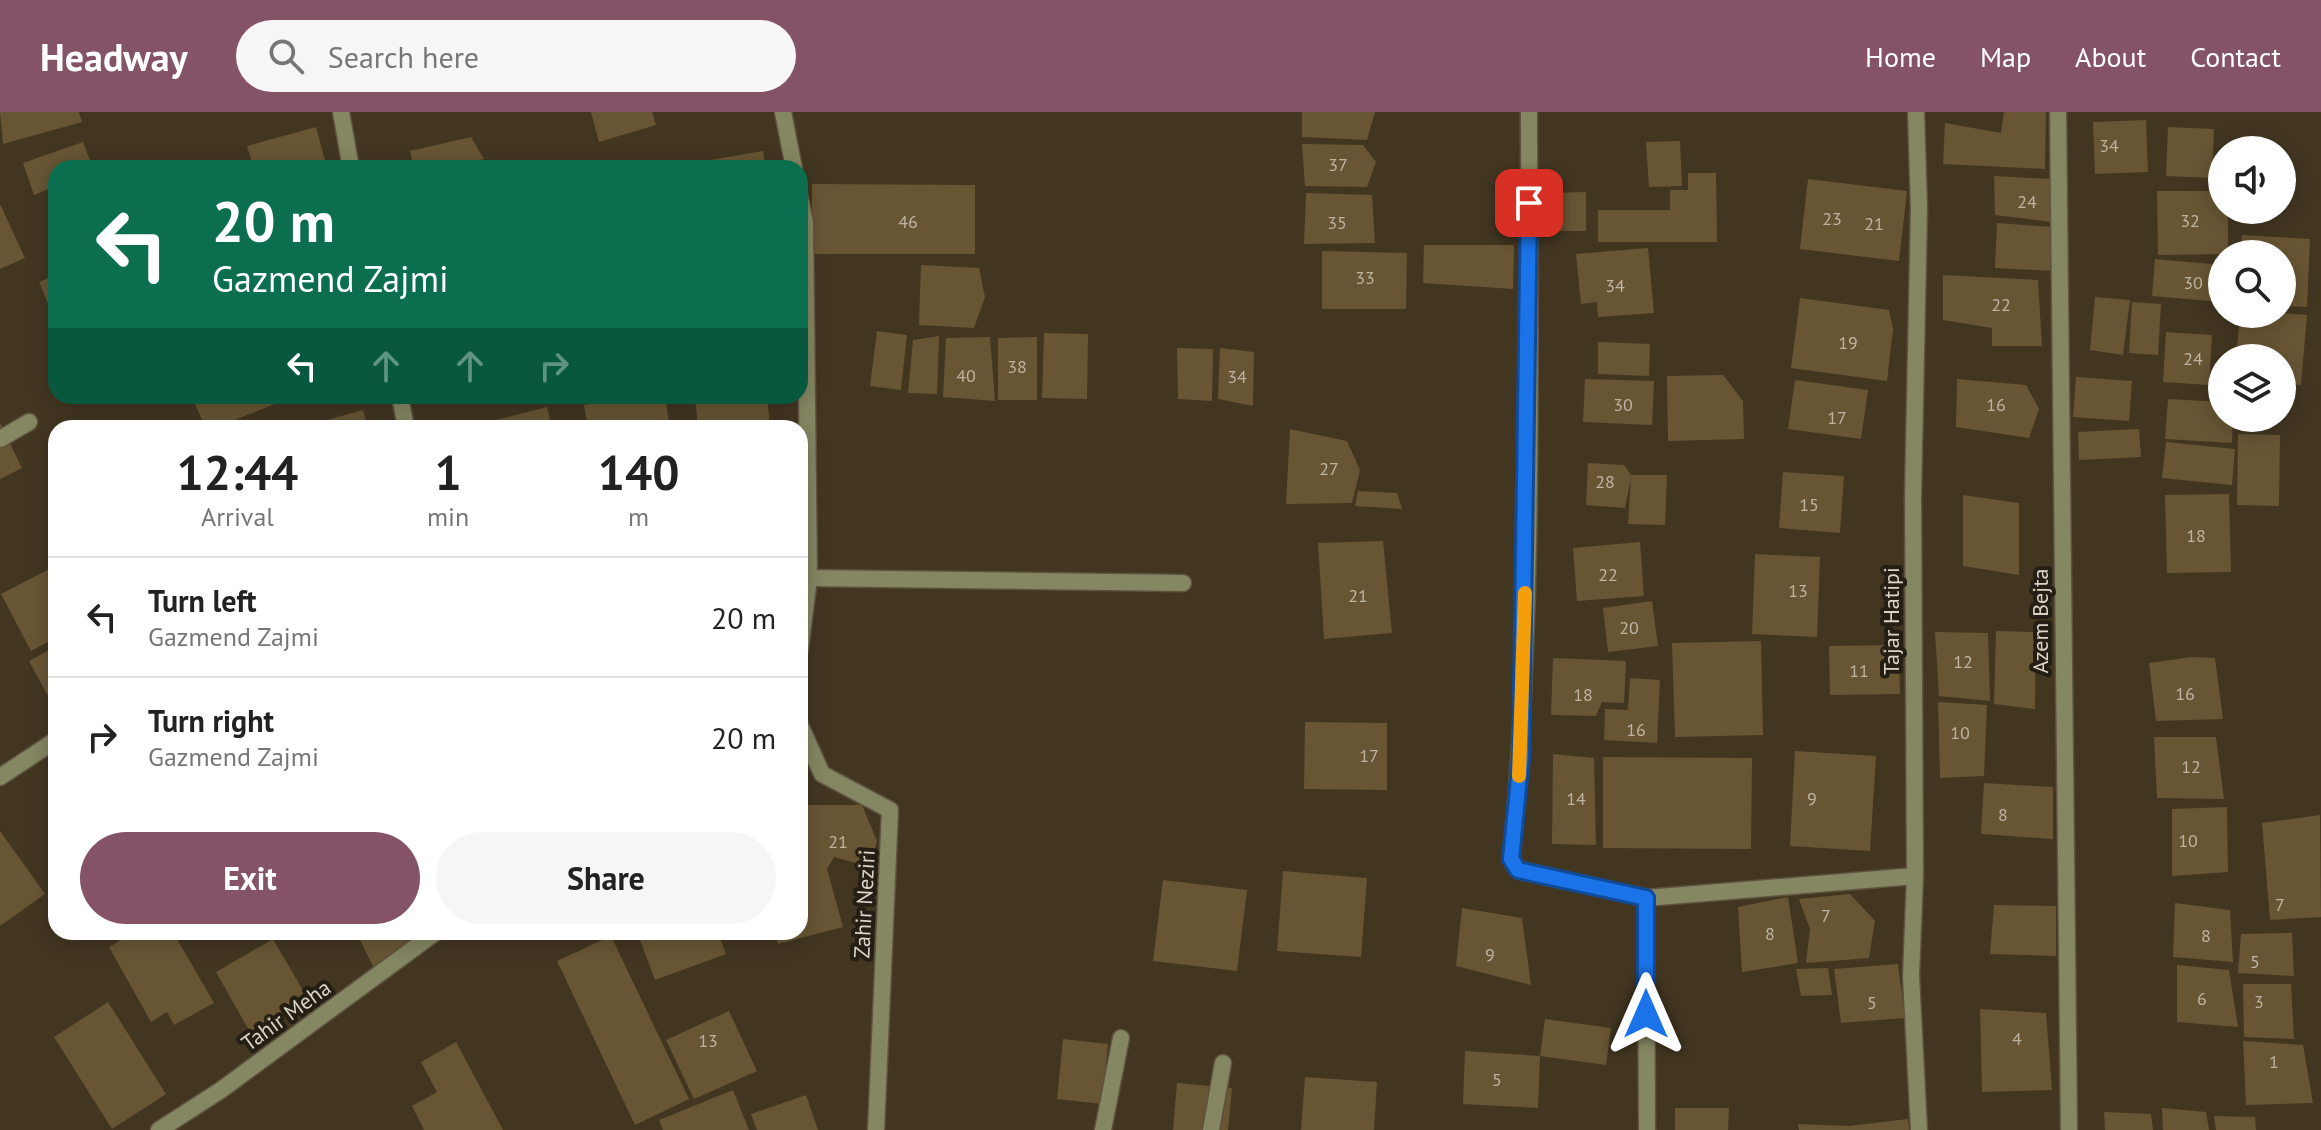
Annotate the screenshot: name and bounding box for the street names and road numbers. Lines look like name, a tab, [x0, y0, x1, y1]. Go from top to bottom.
street label: Tajar Hatipi	[1877, 567, 1905, 675]
street label: Azem Bejta	[2026, 568, 2054, 674]
street label: Zahir Neziri	[847, 849, 881, 959]
street label: Tahir Meha	[236, 973, 336, 1057]

